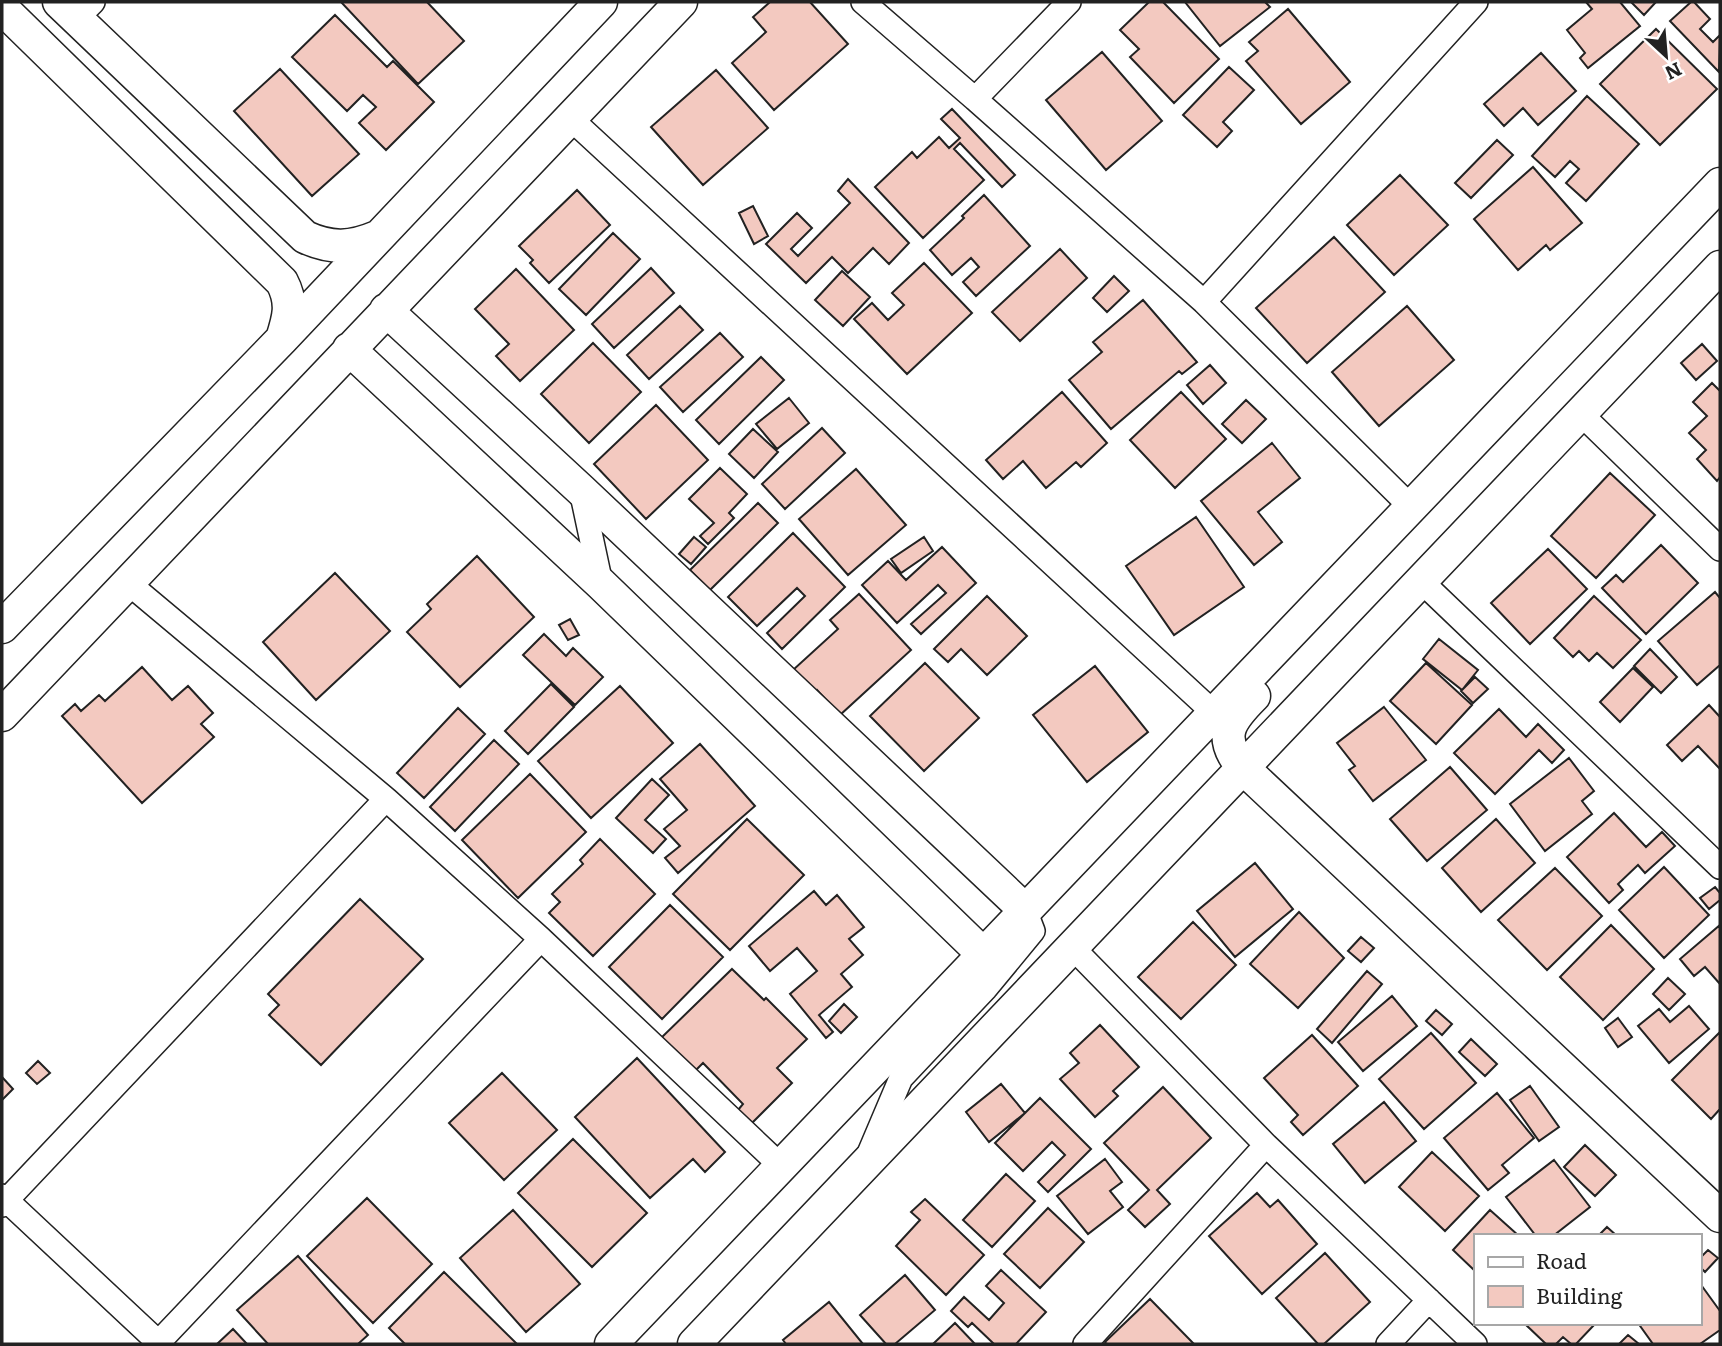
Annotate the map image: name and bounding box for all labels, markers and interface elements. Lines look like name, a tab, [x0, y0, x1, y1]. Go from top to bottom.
north arrow	[1631, 21, 1701, 91]
text: N	[1661, 56, 1687, 88]
legend	[1474, 1234, 1701, 1325]
text: Road	[1536, 1244, 1587, 1275]
text: Building	[1536, 1279, 1623, 1310]

